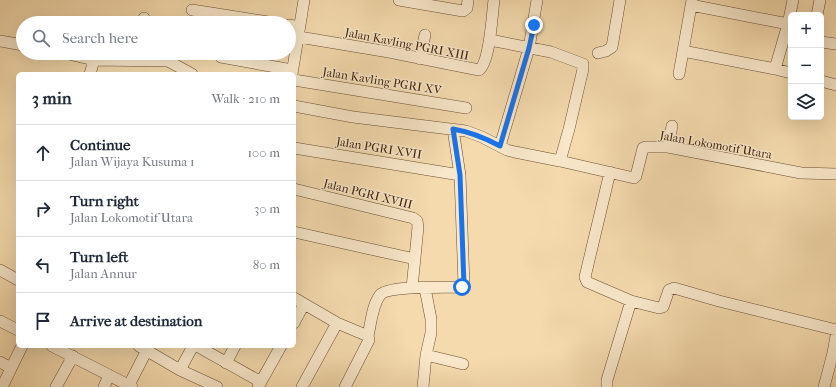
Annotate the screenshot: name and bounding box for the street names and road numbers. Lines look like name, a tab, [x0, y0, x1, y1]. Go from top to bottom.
street label: Jalan Kavling PGRI XIII	[343, 25, 471, 63]
street label: Jalan Kavling PGRI XV	[321, 65, 444, 97]
street label: Jalan Lokomotif Utara	[658, 128, 774, 162]
street label: Jalan PGRI XVII	[334, 134, 423, 162]
street label: Jalan PGRI XVIII	[321, 176, 414, 212]

